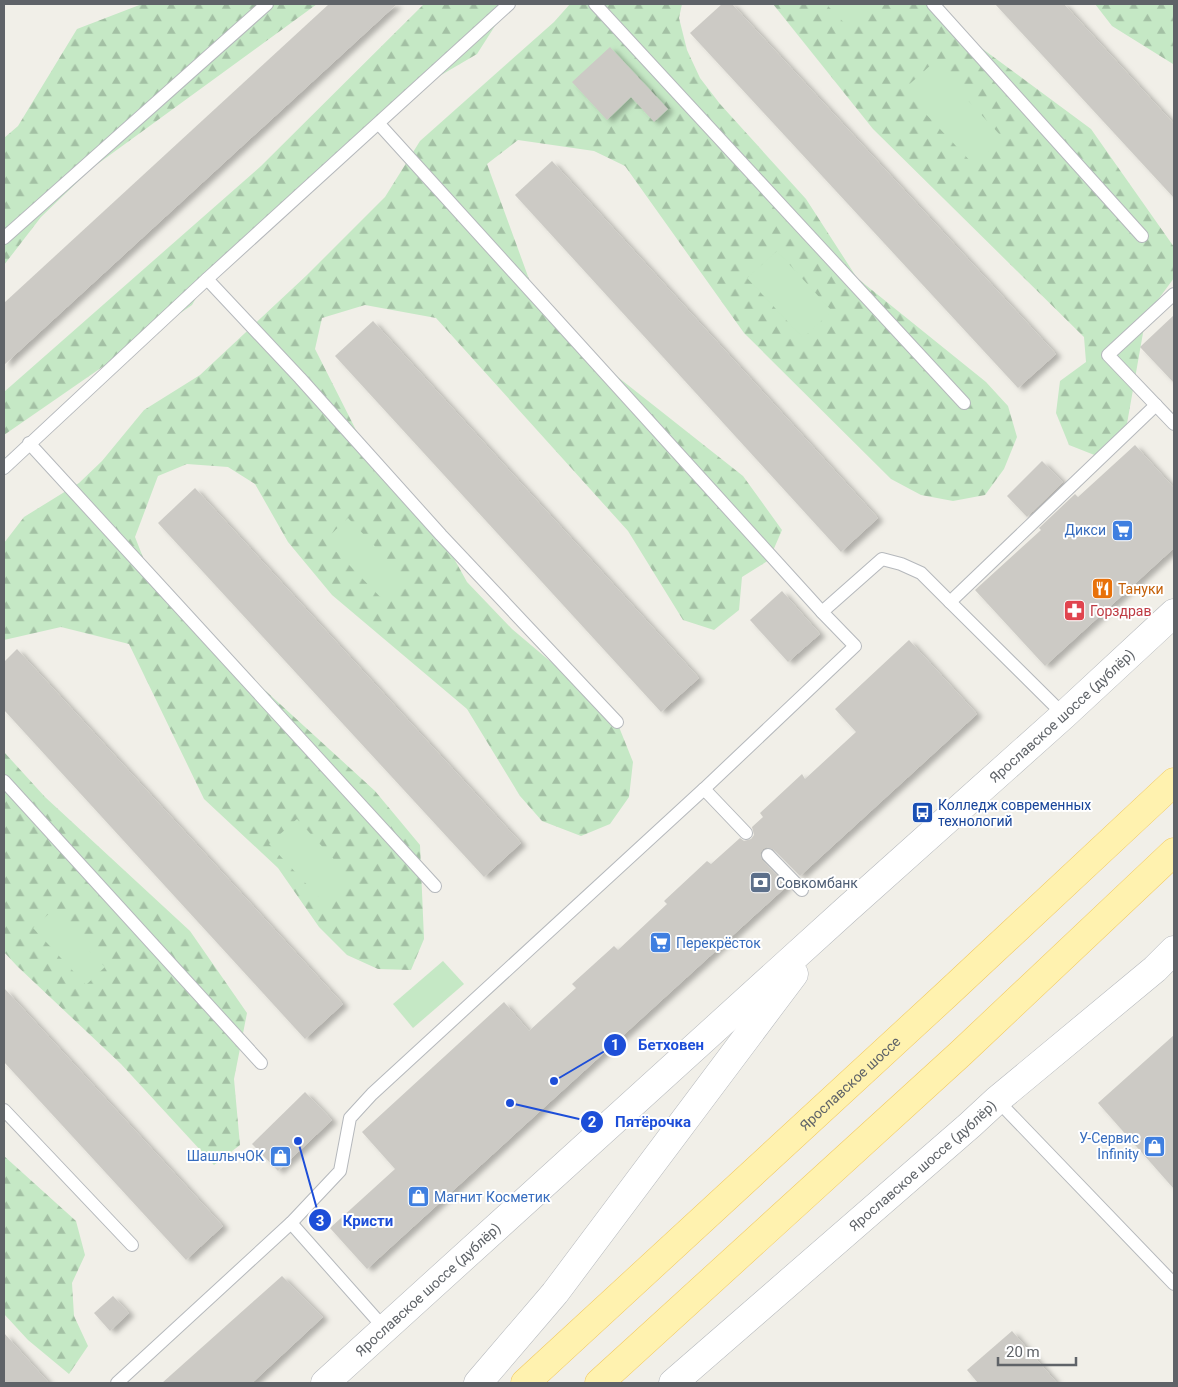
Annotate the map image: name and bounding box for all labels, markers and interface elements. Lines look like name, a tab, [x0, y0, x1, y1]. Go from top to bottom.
supermarket icon: Дикси	[1110, 518, 1134, 542]
place label: Дикси	[1065, 522, 1106, 538]
restaurant icon: Тануки	[1090, 577, 1114, 601]
place label: Тануки	[1118, 581, 1164, 597]
pharmacy icon: Горздрав	[1062, 599, 1086, 623]
place label: Горздрав	[1090, 603, 1151, 619]
street label: Ярославское шоссе (дублёр)	[986, 646, 1138, 786]
place label: Колледж современных технологий	[938, 797, 1091, 829]
bus stop icon: Колледж современных технологий	[910, 801, 934, 825]
bank icon: Совкомбанк	[748, 871, 772, 895]
place label: Совкомбанк	[776, 875, 858, 891]
supermarket icon: Перекрёсток	[648, 931, 672, 955]
place label: Перекрёсток	[676, 935, 761, 951]
callout: Бетховен	[603, 1030, 714, 1060]
street label: Ярославское шоссе	[796, 1033, 904, 1134]
text: 1	[611, 1036, 619, 1054]
text: Бетховен	[638, 1036, 704, 1054]
street label: Ярославское шоссе (дублёр)	[846, 1097, 1000, 1234]
callout: Пятёрочка	[580, 1107, 701, 1137]
text: 2	[588, 1113, 597, 1131]
text: Пятёрочка	[615, 1113, 691, 1131]
place label: У-Сервис Infinity	[1079, 1130, 1139, 1162]
shop icon: У-Сервис Infinity	[1143, 1134, 1167, 1158]
shop icon: ШашлычОК	[268, 1144, 292, 1168]
place label: ШашлычОК	[187, 1148, 264, 1164]
shop icon: Магнит Косметик	[406, 1185, 430, 1209]
place label: Магнит Косметик	[434, 1189, 551, 1205]
callout: Кристи	[308, 1205, 403, 1235]
text: 3	[316, 1212, 324, 1230]
text: Кристи	[343, 1212, 393, 1230]
street label: Ярославское шоссе (дублёр)	[352, 1220, 504, 1359]
scale bar	[998, 1334, 1076, 1366]
text: 20 m	[1006, 1343, 1040, 1361]

